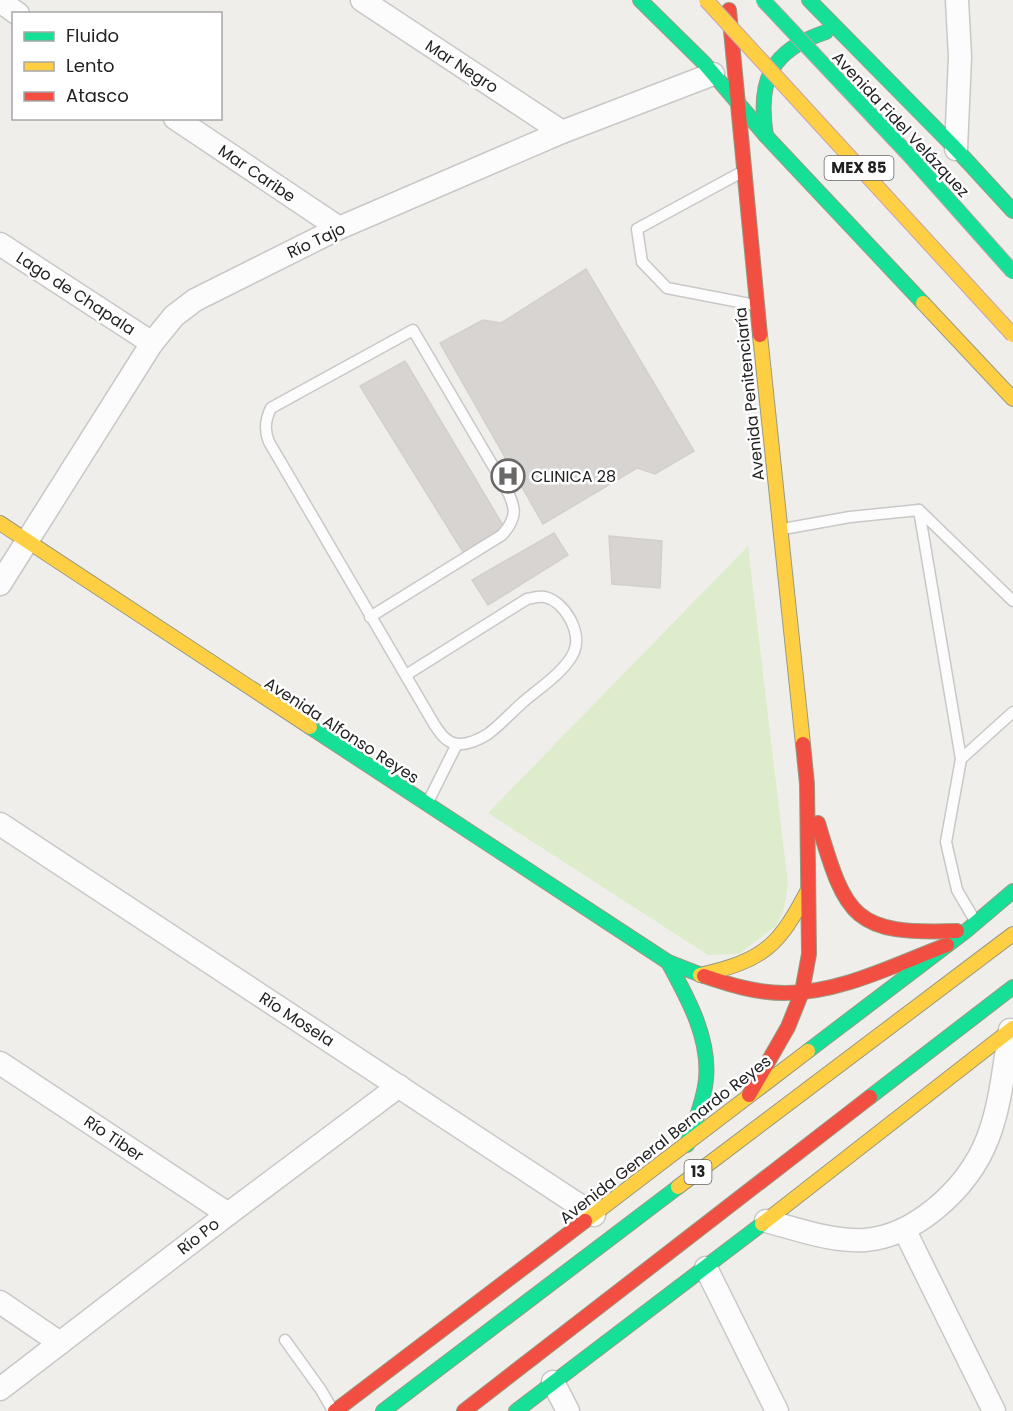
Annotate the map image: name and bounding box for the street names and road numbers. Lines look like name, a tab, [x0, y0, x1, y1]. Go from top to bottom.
street label: Mar Negro	[421, 34, 503, 99]
street label: Avenida Fidel Velázquez	[827, 46, 974, 202]
street label: Mar Caribe	[214, 139, 300, 208]
road number: MEX 85	[824, 156, 894, 180]
street label: Río Tajo	[283, 217, 349, 264]
street label: Lago de Chapala	[12, 246, 140, 341]
street label: Avenida Penitenciaría	[729, 306, 770, 482]
street label: Avenida Alfonso Reyes	[260, 672, 423, 789]
street label: Río Mosela	[255, 987, 339, 1052]
street label: Avenida General Bernardo Reyes	[555, 1050, 776, 1229]
street label: Río Tiber	[79, 1110, 148, 1167]
road number: 13	[684, 1160, 712, 1184]
street label: Río Po	[172, 1213, 224, 1260]

